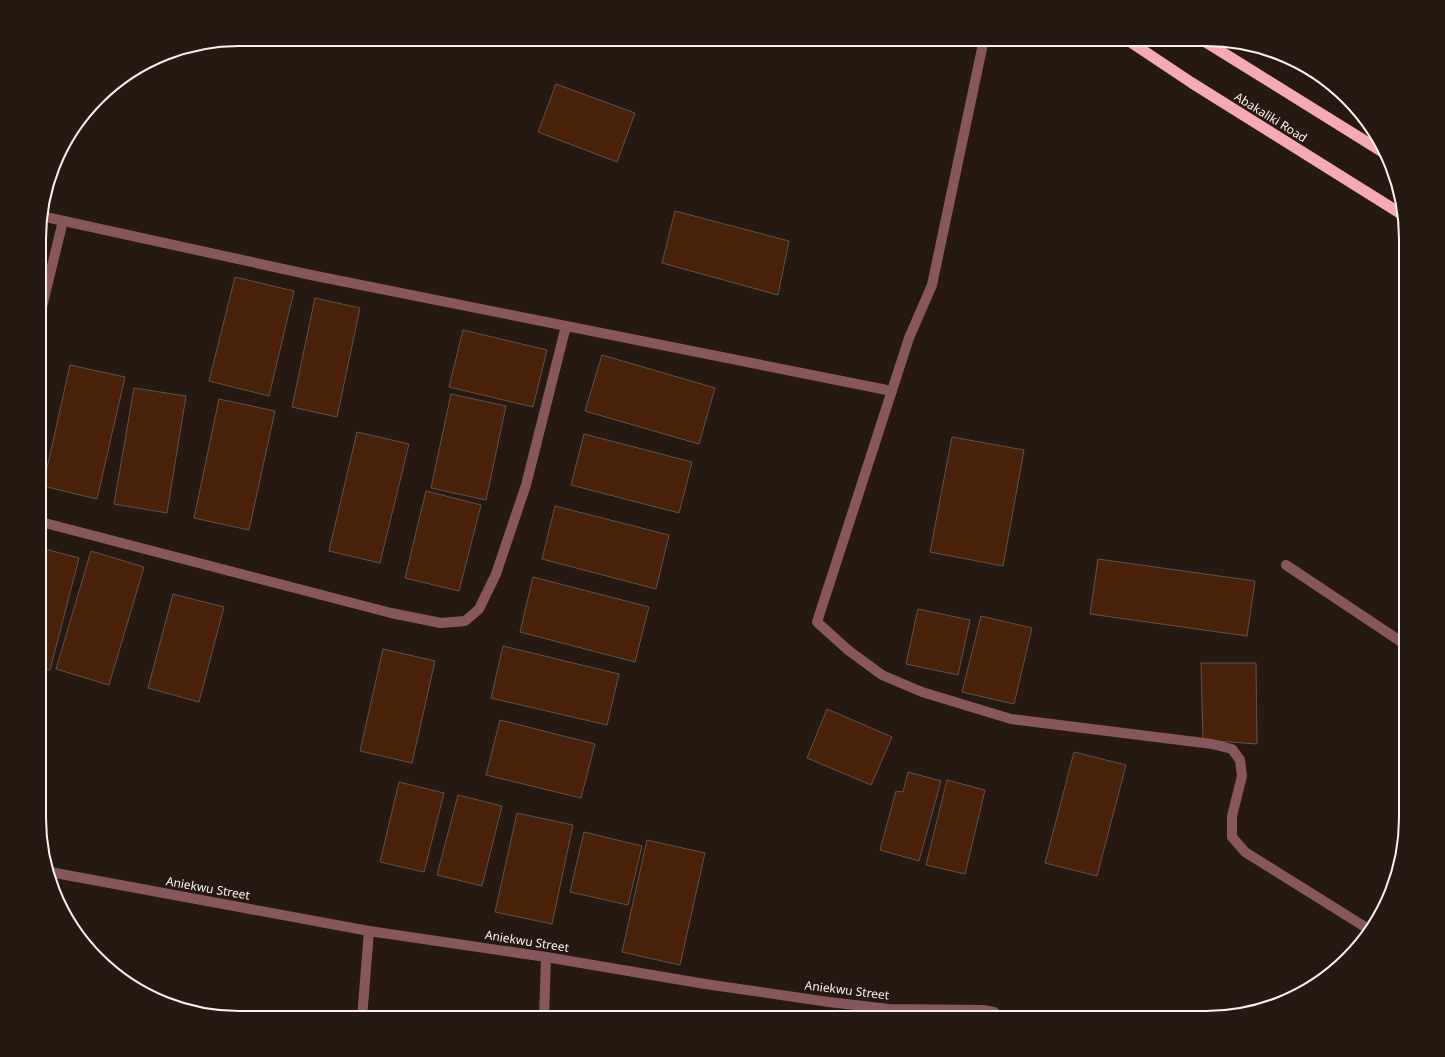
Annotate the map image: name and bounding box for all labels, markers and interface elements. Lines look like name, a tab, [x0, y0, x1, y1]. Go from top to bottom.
street label: Abakaliki Road	[1231, 88, 1311, 146]
street label: Aniekwu Street	[165, 872, 252, 904]
street label: Aniekwu Street	[484, 926, 571, 956]
street label: Aniekwu Street	[804, 976, 891, 1004]

